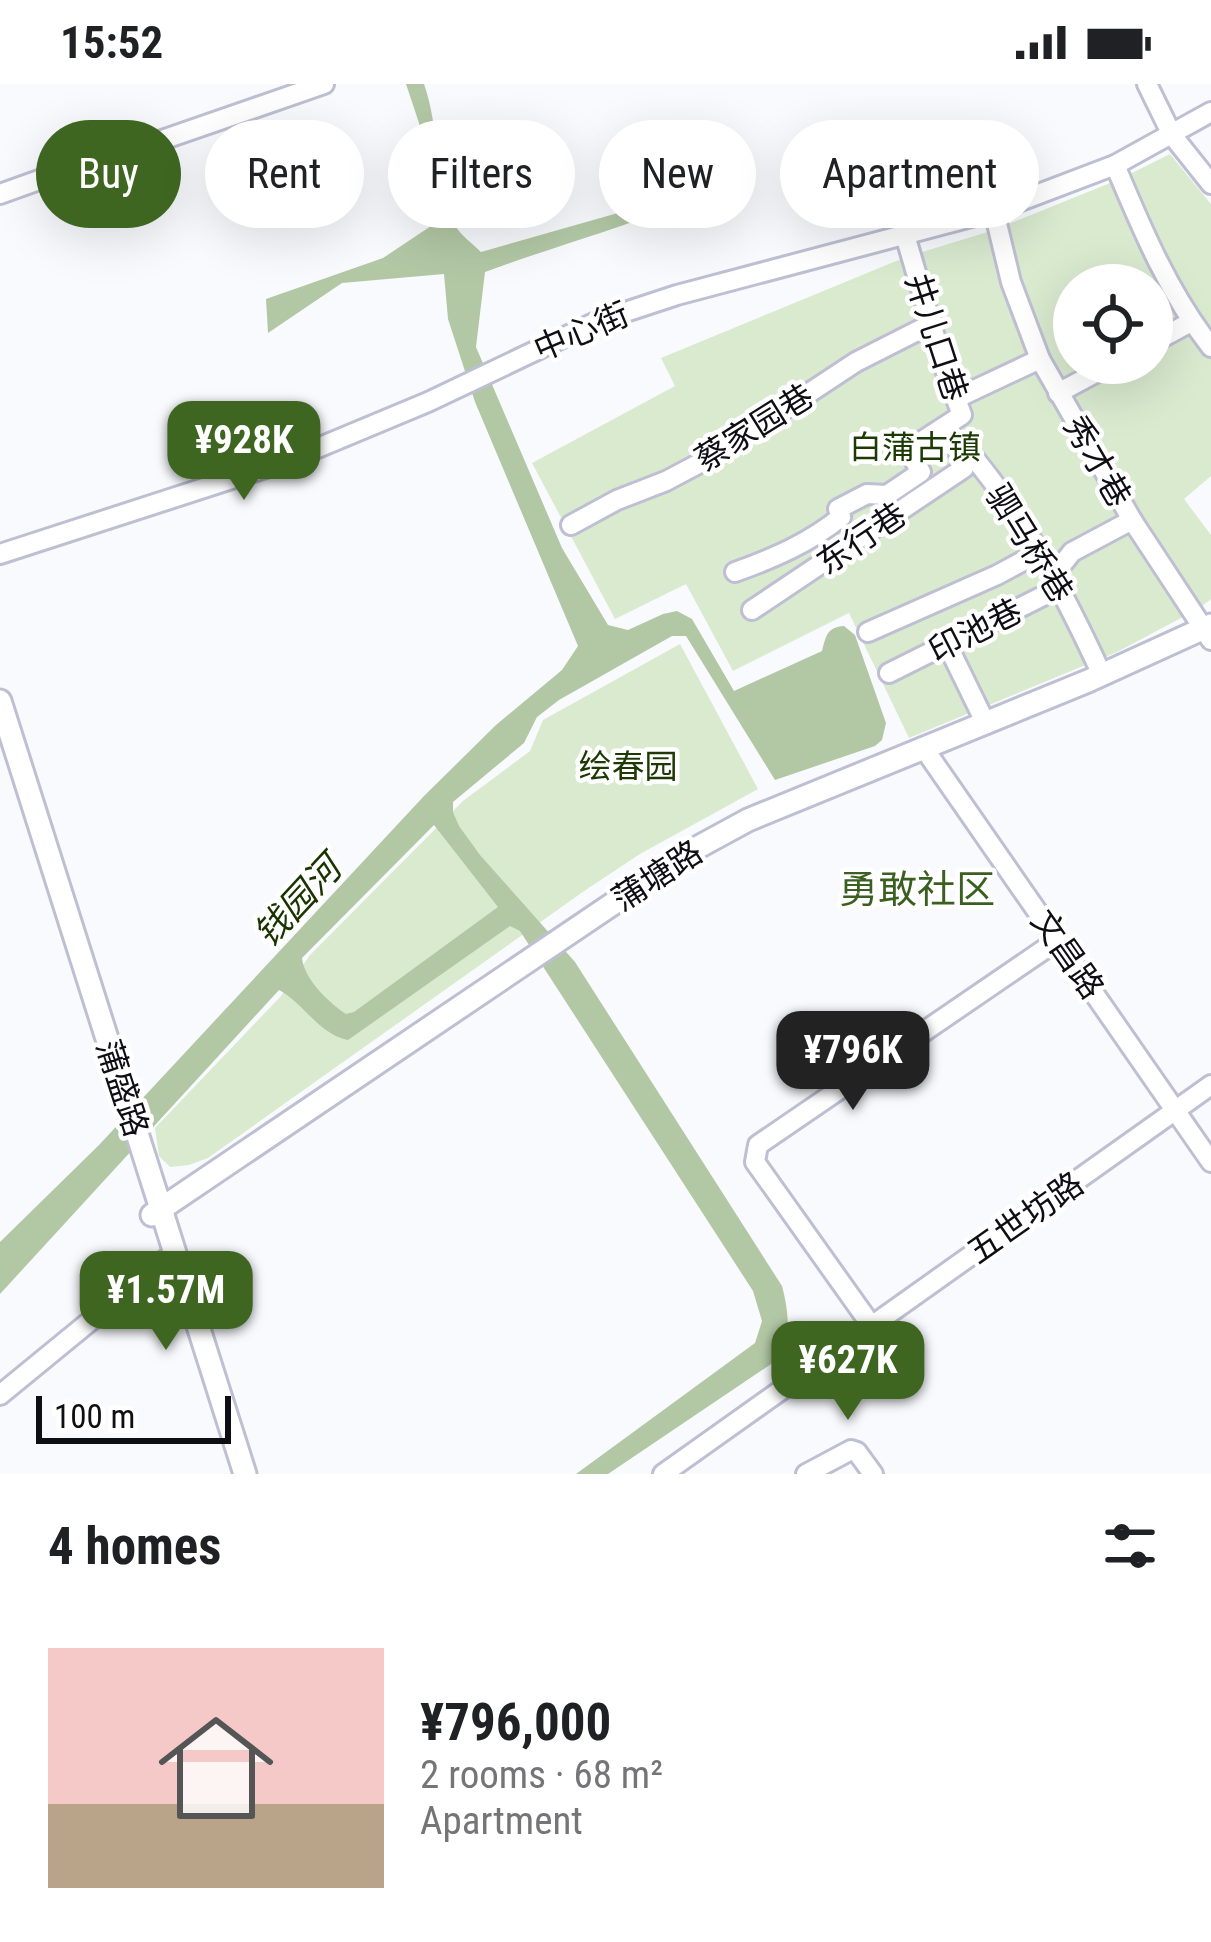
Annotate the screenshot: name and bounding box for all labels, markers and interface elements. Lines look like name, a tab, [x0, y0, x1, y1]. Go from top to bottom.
text: 15:52	[60, 16, 163, 69]
chip: Buy	[36, 120, 181, 228]
chip: Rent	[205, 120, 364, 228]
chip: Filters	[388, 120, 575, 228]
chip: New	[599, 120, 756, 228]
chip: Apartment	[780, 120, 1039, 228]
map controls	[1053, 264, 1173, 384]
button: locate	[1053, 264, 1173, 384]
street label: 井儿口巷	[898, 268, 975, 406]
street label: 中心街	[528, 294, 634, 369]
street label: 蔡家园巷	[688, 376, 821, 479]
pin: ¥928K	[160, 401, 328, 503]
street label: 秀才巷	[1056, 409, 1139, 514]
text: ¥928K	[194, 417, 294, 463]
park label: 白蒲古镇	[849, 428, 981, 467]
street label: 驷马桥巷	[978, 477, 1081, 610]
street label: 东行巷	[809, 495, 913, 582]
street label: 印池巷	[922, 591, 1028, 670]
park label: 绘春园	[579, 747, 678, 786]
street label: 蒲塘路	[605, 832, 709, 919]
water label: 钱园河	[246, 843, 354, 956]
district label: 勇敢社区	[839, 867, 995, 913]
street label: 文昌路	[1023, 903, 1112, 1006]
pin: ¥796K	[769, 1011, 937, 1113]
text: ¥796K	[803, 1027, 903, 1073]
street label: 蒲盛路	[89, 1035, 156, 1141]
street label: 五世坊路	[960, 1164, 1091, 1271]
pin: ¥1.57M	[68, 1251, 264, 1353]
text: ¥1.57M	[107, 1267, 225, 1313]
pin: ¥627K	[764, 1321, 932, 1423]
text: ¥627K	[798, 1337, 898, 1383]
scale bar	[36, 1390, 231, 1443]
text: 100 m	[54, 1397, 135, 1436]
icon: filters	[1097, 1513, 1163, 1579]
text: 4 homes	[48, 1517, 221, 1576]
text: ¥796,000	[420, 1693, 611, 1752]
icon: home	[144, 1696, 288, 1840]
text: 2 rooms · 68 m²	[420, 1752, 663, 1798]
text: Apartment	[420, 1798, 583, 1844]

